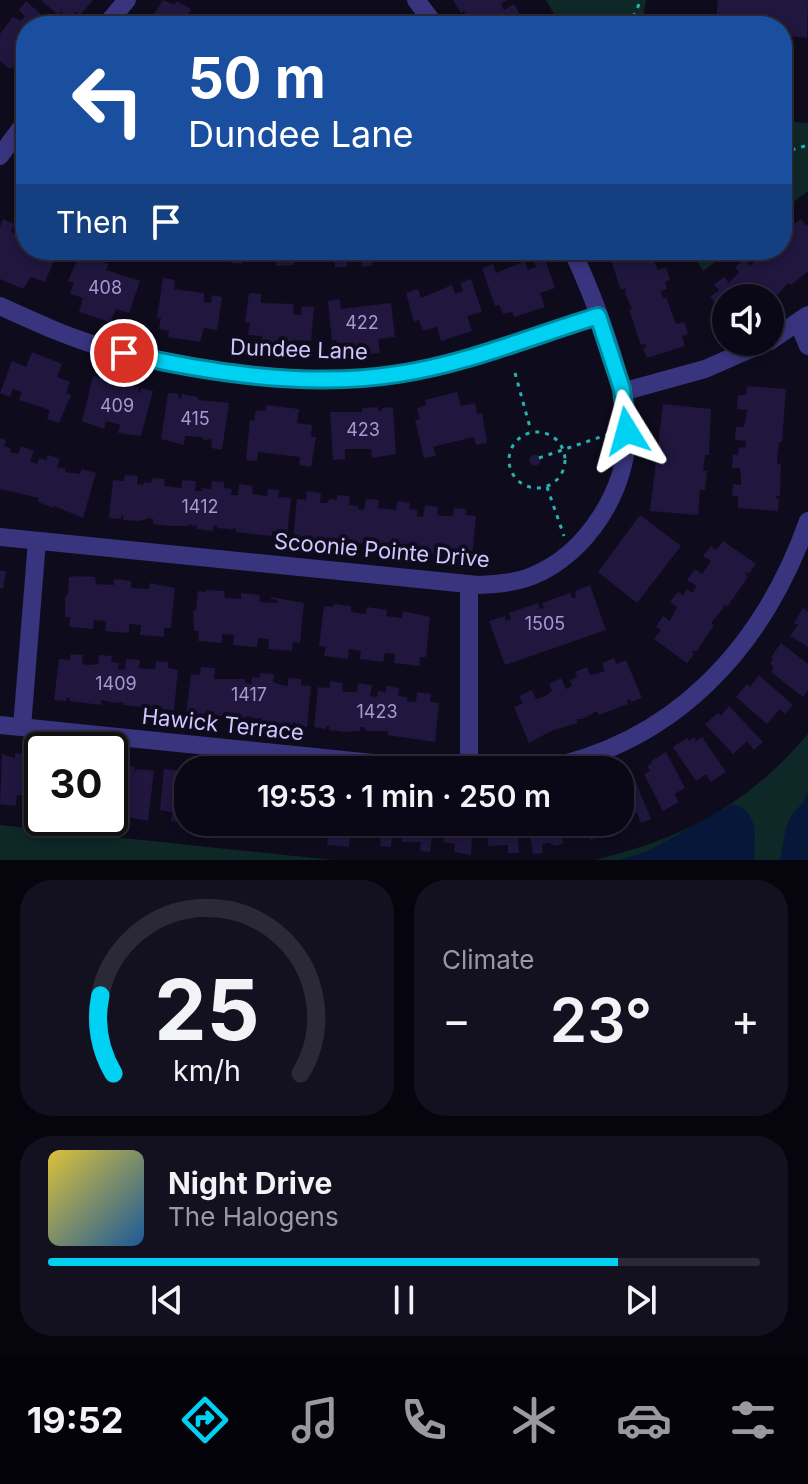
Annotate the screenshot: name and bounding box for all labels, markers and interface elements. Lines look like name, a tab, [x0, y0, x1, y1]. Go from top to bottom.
text: 50 m	[188, 44, 326, 112]
icon: left	[56, 48, 160, 152]
text: Dundee Lane	[188, 112, 414, 156]
icon: arrive	[144, 200, 188, 244]
text: Then	[56, 204, 128, 240]
house number: 408	[88, 277, 122, 298]
map controls	[712, 284, 784, 356]
button: sound	[712, 284, 784, 356]
house number: 422	[345, 312, 379, 333]
pin	[90, 319, 158, 387]
icon: arrive	[102, 331, 146, 375]
street label: Dundee Lane	[230, 334, 368, 364]
position arrow	[585, 389, 669, 473]
house number: 409	[100, 395, 134, 416]
house number: 415	[180, 408, 210, 429]
house number: 423	[346, 419, 380, 440]
house number: 1412	[182, 496, 218, 517]
street label: Scoonie Pointe Drive	[273, 528, 491, 572]
house number: 1505	[525, 613, 565, 634]
house number: 1409	[95, 673, 137, 694]
house number: 1417	[231, 684, 267, 705]
house number: 1423	[356, 701, 398, 722]
street label: Hawick Terrace	[141, 703, 305, 745]
speed limit sign: 30	[24, 732, 128, 836]
text: 19:53 · 1 min · 250 m	[257, 778, 551, 814]
text: Climate	[442, 944, 534, 975]
text: 25	[154, 959, 260, 1060]
text: 23°	[550, 984, 652, 1056]
text: −	[442, 993, 471, 1047]
text: +	[731, 993, 760, 1047]
text: km/h	[173, 1053, 241, 1088]
text: Night Drive	[168, 1165, 332, 1201]
text: The Halogens	[168, 1201, 339, 1232]
icon: previous	[145, 1278, 189, 1322]
icon: pause	[382, 1278, 426, 1322]
icon: next	[619, 1278, 663, 1322]
icon: directions	[177, 1392, 233, 1448]
icon: music	[287, 1392, 343, 1448]
icon: phone	[396, 1392, 452, 1448]
icon: climate	[506, 1392, 562, 1448]
icon: car	[616, 1392, 672, 1448]
icon: filters	[725, 1392, 781, 1448]
text: 19:52	[27, 1398, 123, 1442]

